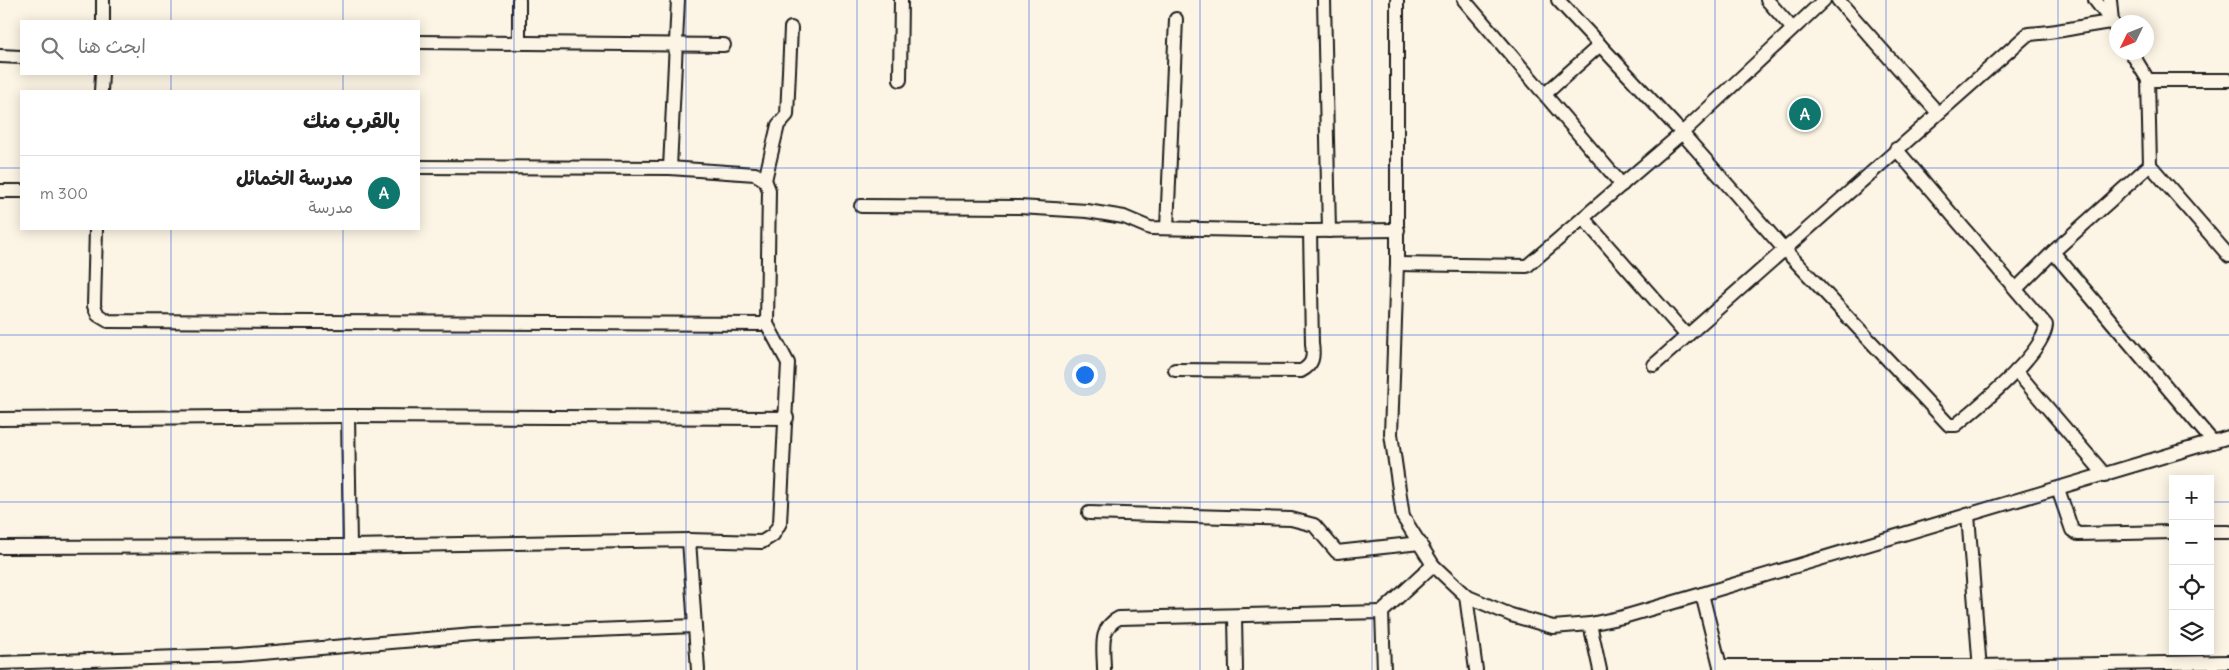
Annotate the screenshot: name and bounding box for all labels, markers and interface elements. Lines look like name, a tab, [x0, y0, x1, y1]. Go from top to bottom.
north arrow	[2109, 15, 2154, 60]
search box	[20, 20, 420, 75]
icon: search	[38, 34, 66, 62]
text: ابحث هنا	[78, 34, 146, 58]
pin: A	[1789, 95, 1821, 133]
text: بالقرب منك	[303, 107, 400, 134]
text: مدرسة الخمائل	[236, 166, 353, 190]
text: 300 m	[40, 183, 88, 203]
text: A	[379, 183, 389, 203]
text: مدرسة	[308, 197, 353, 217]
your location	[1072, 362, 1098, 388]
map controls	[2169, 475, 2214, 655]
button: +	[2169, 475, 2214, 520]
button: −	[2169, 520, 2214, 565]
button: locate	[2169, 565, 2214, 610]
button: layers	[2169, 610, 2214, 655]

